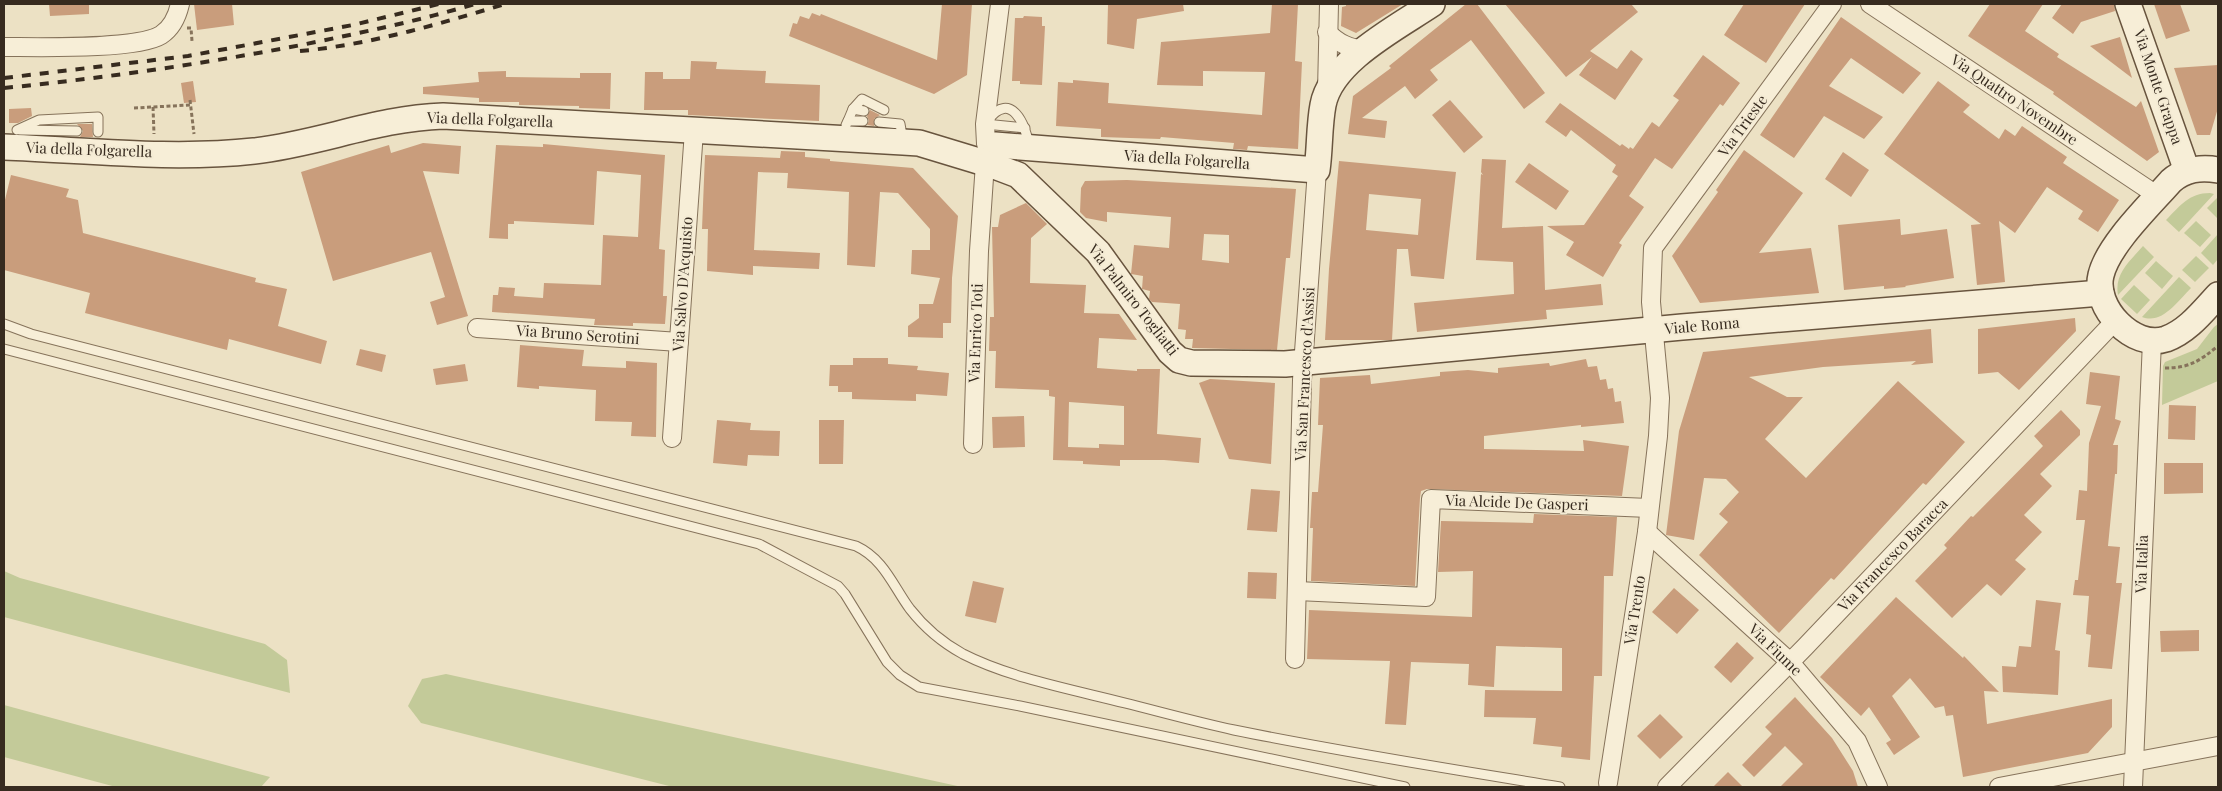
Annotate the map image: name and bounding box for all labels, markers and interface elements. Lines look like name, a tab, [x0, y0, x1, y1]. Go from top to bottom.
street label: Via Monte Grappa	[2130, 25, 2188, 147]
street label: Via Quattro Novembre	[1946, 49, 2082, 149]
street label: Via Trieste	[1712, 91, 1771, 161]
street label: Via della Folgarella	[426, 107, 554, 131]
street label: Via della Folgarella	[25, 137, 153, 161]
street label: Via della Folgarella	[1122, 145, 1251, 173]
street label: Via Salvo D'Acquisto	[667, 216, 697, 353]
street label: Via Palmiro Togliatti	[1083, 239, 1184, 360]
street label: Via Enrico Toti	[963, 282, 987, 384]
street label: Via San Francesco d'Assisi	[1289, 286, 1319, 463]
street label: Viale Roma	[1663, 312, 1741, 338]
street label: Via Bruno Serotini	[515, 320, 641, 348]
street label: Via Alcide De Gasperi	[1444, 489, 1590, 515]
street label: Via Francesco Baracca	[1832, 493, 1952, 616]
street label: Via Italia	[2130, 534, 2152, 594]
street label: Via Trento	[1619, 574, 1649, 647]
street label: Via Fiume	[1744, 618, 1807, 680]

